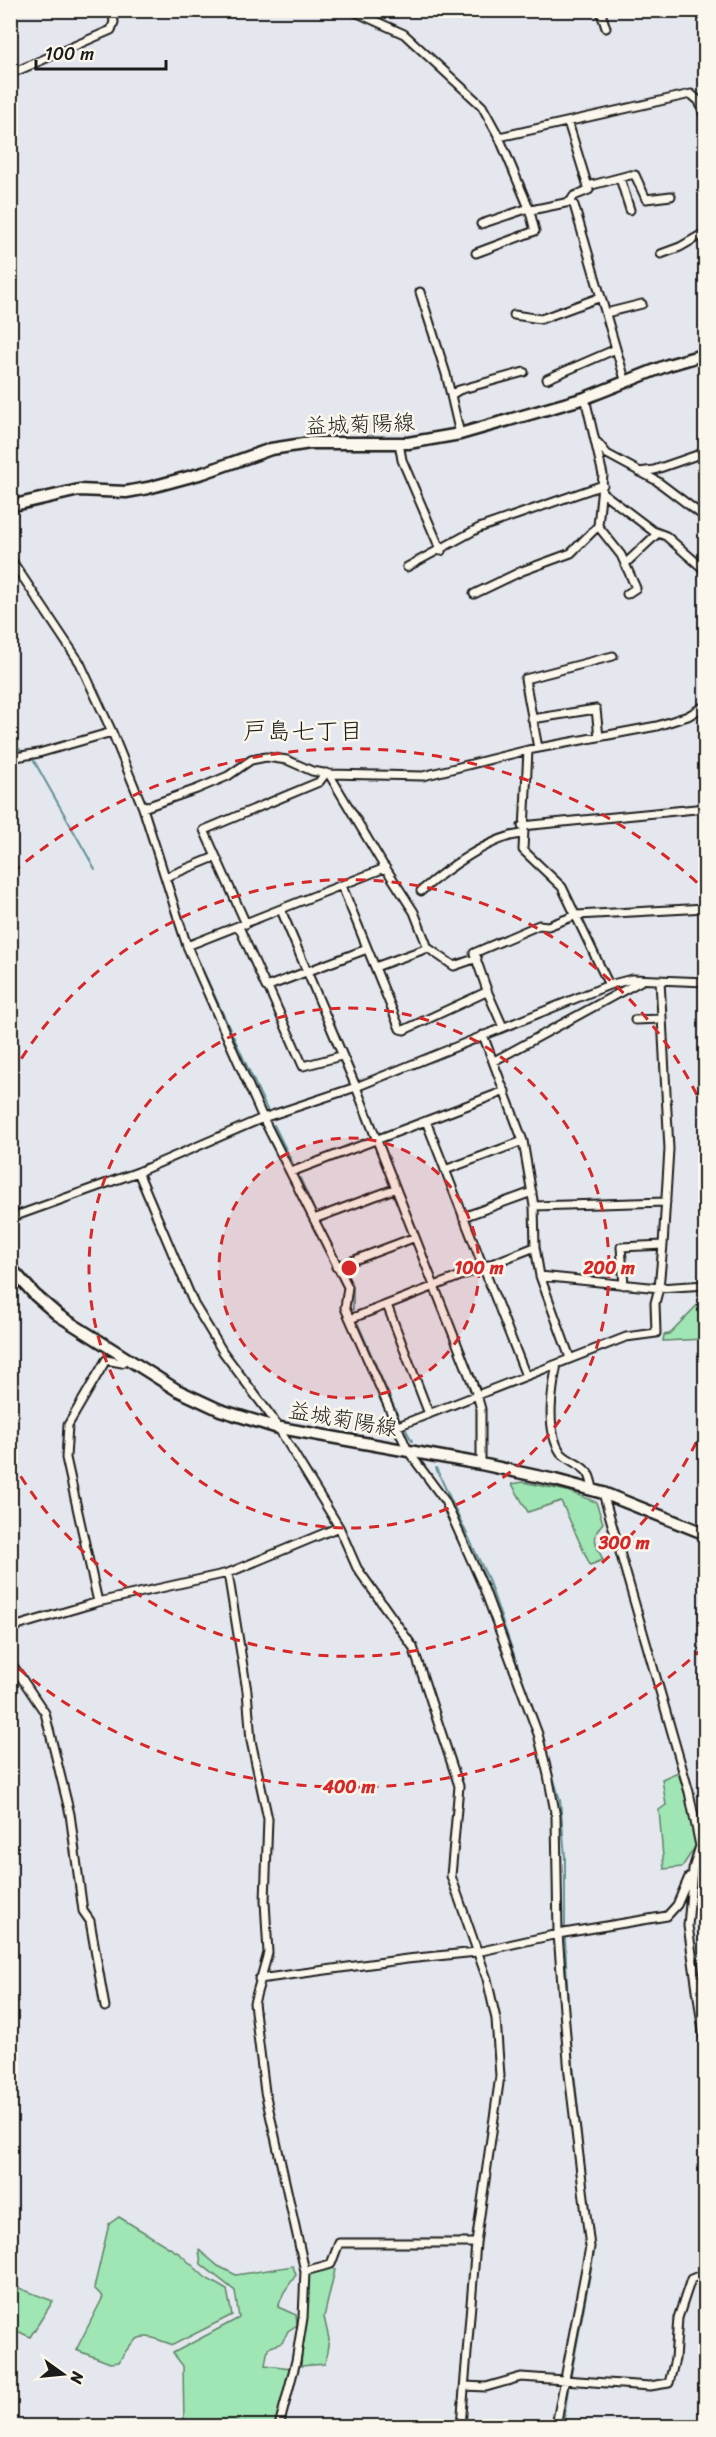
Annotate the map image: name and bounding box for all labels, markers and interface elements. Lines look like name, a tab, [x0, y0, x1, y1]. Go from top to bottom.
scale bar	[36, 33, 166, 71]
text: 100 m	[45, 38, 94, 70]
street label: 益城菊陽線	[304, 403, 416, 445]
district label: 戸島七丁目	[243, 710, 363, 752]
text: 100 m	[455, 1252, 504, 1284]
text: 200 m	[582, 1252, 635, 1284]
centre of rings	[339, 1258, 359, 1278]
street label: 益城菊陽線	[285, 1390, 401, 1448]
text: 300 m	[597, 1527, 650, 1559]
text: 400 m	[322, 1771, 375, 1803]
north arrow	[33, 2344, 93, 2404]
text: N	[61, 2368, 93, 2388]

